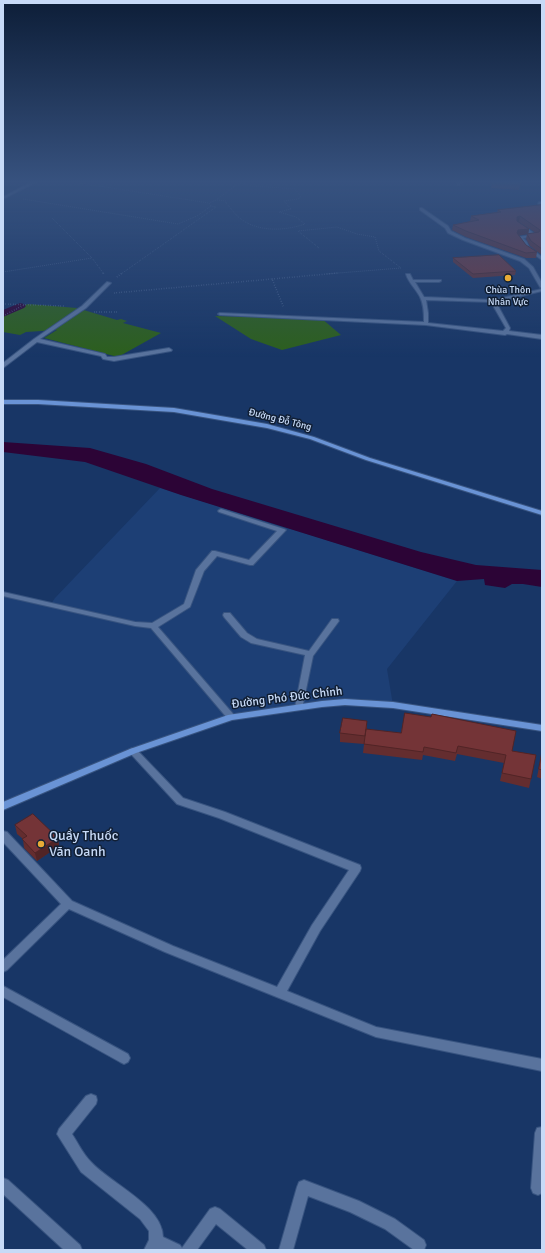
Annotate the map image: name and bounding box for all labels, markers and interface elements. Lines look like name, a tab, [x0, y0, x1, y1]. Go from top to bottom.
marker: Chùa Thôn Nhân Vực	[503, 273, 513, 283]
place label: Chùa Thôn Nhân Vực	[485, 284, 531, 308]
street label: Đường Đỗ Tông	[247, 406, 313, 434]
street label: Đường Phó Đức Chính	[231, 684, 343, 712]
place label: Quầy Thuốc Văn Oanh	[49, 828, 118, 860]
marker: Quầy Thuốc Văn Oanh	[36, 839, 46, 849]

